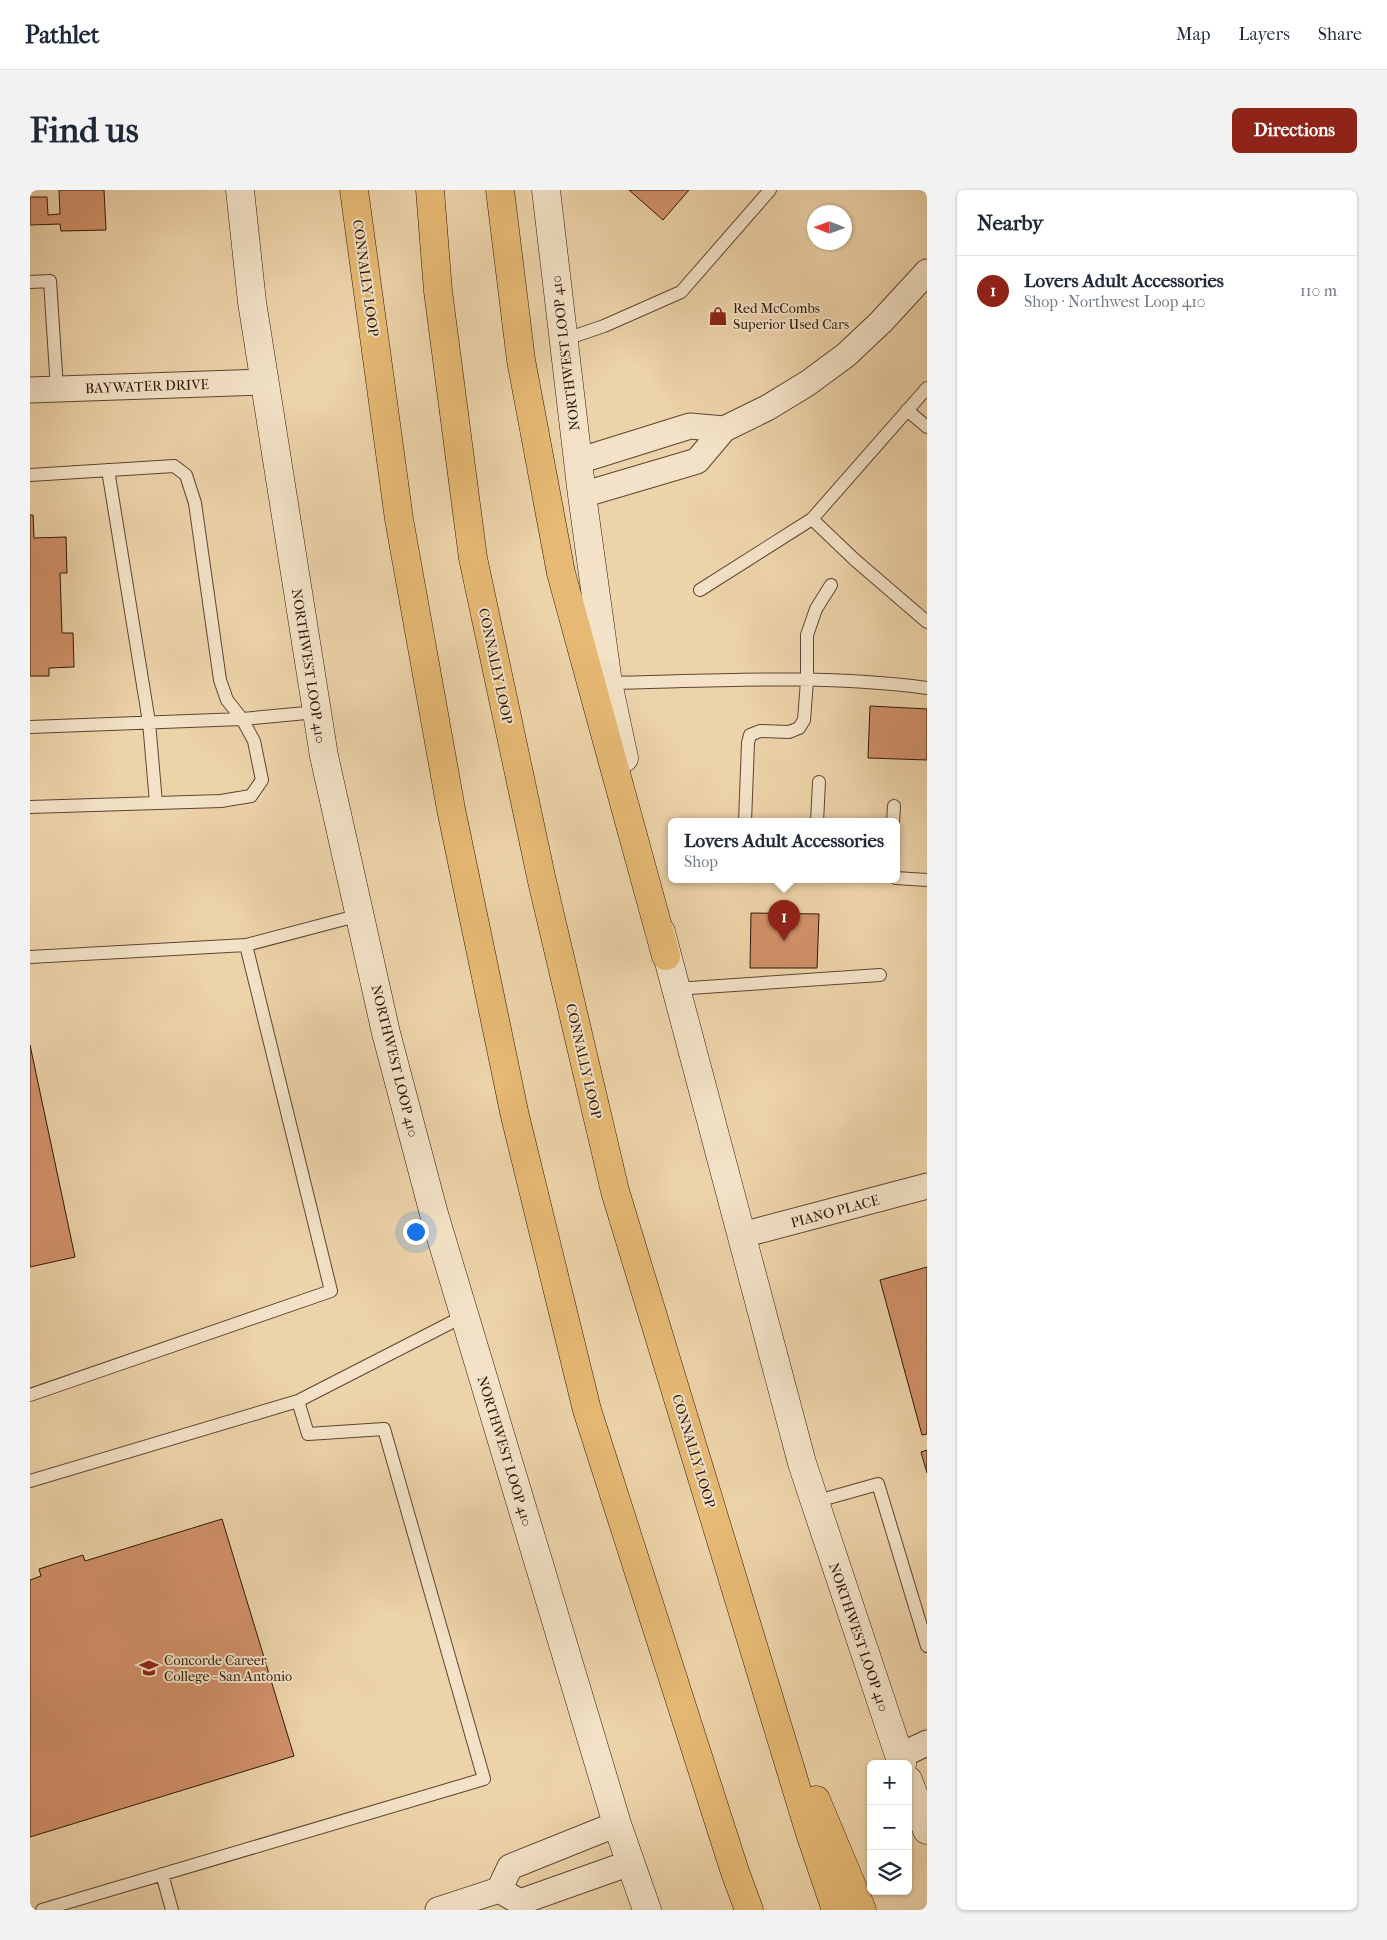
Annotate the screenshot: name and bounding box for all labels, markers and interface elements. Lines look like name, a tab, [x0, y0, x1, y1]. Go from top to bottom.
text: Pathlet	[25, 21, 99, 49]
text: Map	[1176, 24, 1210, 45]
text: Layers	[1238, 24, 1290, 45]
text: Share	[1318, 24, 1362, 45]
button: Directions	[1232, 108, 1357, 153]
text: Find us	[30, 110, 139, 151]
north arrow	[807, 205, 852, 250]
text: Nearby	[977, 211, 1043, 235]
street label: CONNALLY LOOP	[349, 218, 382, 338]
text: Lovers Adult Accessories	[1024, 270, 1224, 292]
street label: NORTHWEST LOOP 410	[548, 274, 583, 432]
text: 1	[990, 281, 996, 300]
text: 110 m	[1300, 281, 1337, 300]
text: Shop · Northwest Loop 410	[1024, 292, 1206, 311]
place label: Red McCombs Superior Used Cars	[733, 300, 849, 333]
shop icon: Red McCombs Superior Used Cars	[707, 305, 729, 327]
street label: BAYWATER DRIVE	[85, 376, 210, 397]
street label: NORTHWEST LOOP 410	[288, 588, 329, 745]
street label: CONNALLY LOOP	[475, 607, 516, 726]
popup	[668, 818, 900, 883]
text: Lovers Adult Accessories	[684, 830, 884, 852]
text: Shop	[684, 852, 718, 871]
pin: 1	[768, 900, 800, 941]
street label: NORTHWEST LOOP 410	[367, 983, 422, 1139]
street label: CONNALLY LOOP	[562, 1002, 605, 1121]
street label: PIANO PLACE	[789, 1191, 882, 1231]
your location	[403, 1219, 429, 1245]
street label: NORTHWEST LOOP 410	[474, 1374, 536, 1528]
street label: CONNALLY LOOP	[668, 1392, 719, 1511]
street label: NORTHWEST LOOP 410	[825, 1560, 892, 1714]
place label: Concorde Career College - San Antonio	[164, 1652, 292, 1685]
school or university icon: Concorde Career College - San Antonio	[138, 1657, 160, 1679]
map controls	[867, 1760, 912, 1895]
button: +	[867, 1760, 912, 1805]
button: −	[867, 1805, 912, 1850]
button: layers	[867, 1850, 912, 1895]

